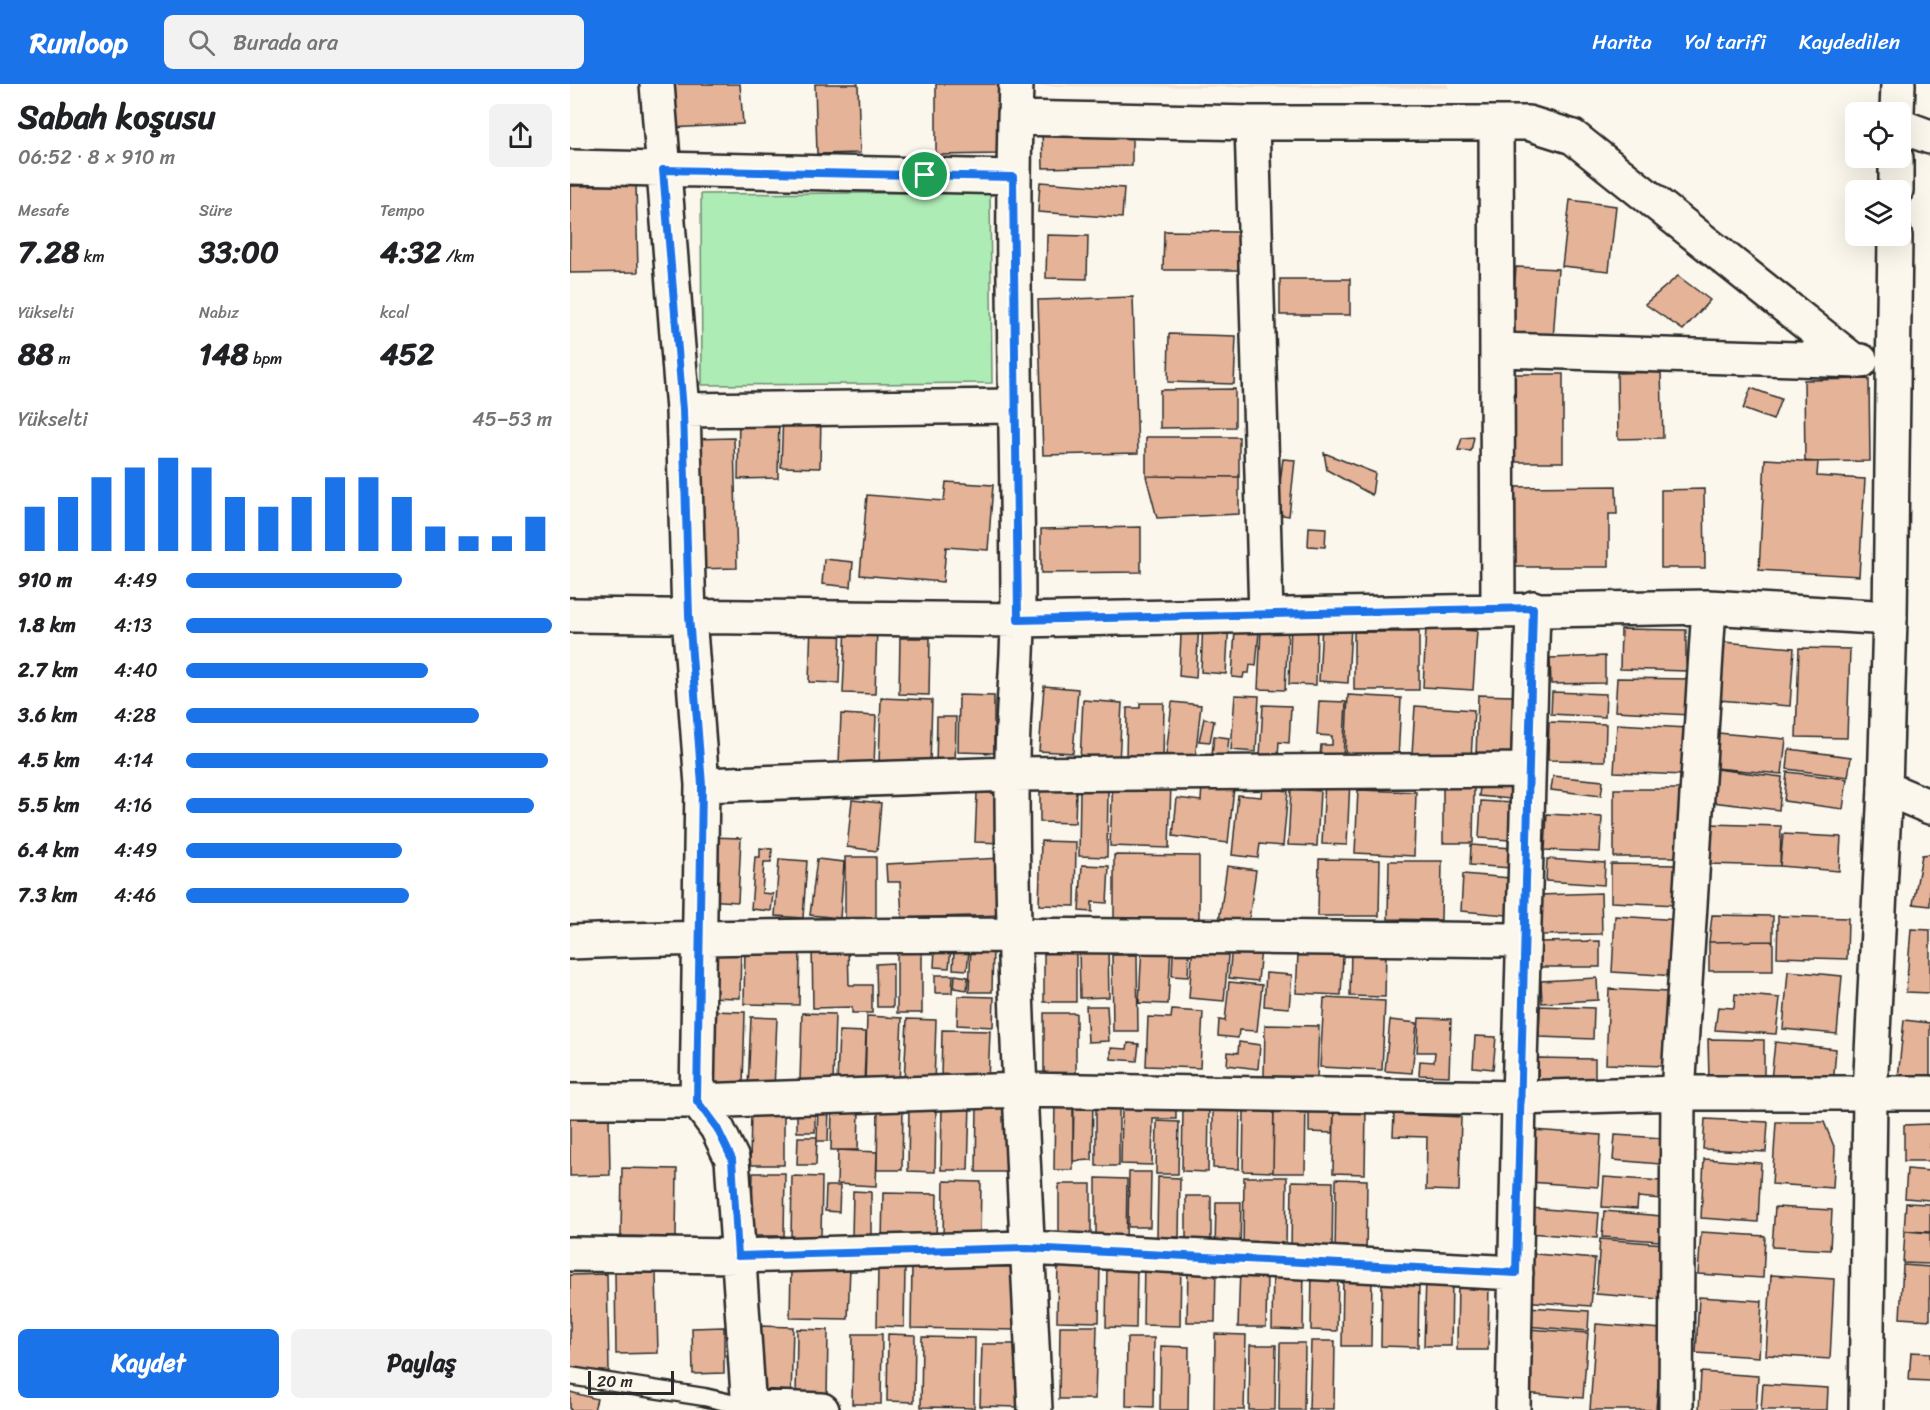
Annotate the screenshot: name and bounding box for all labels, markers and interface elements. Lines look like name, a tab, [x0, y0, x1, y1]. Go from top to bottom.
search box	[164, 15, 584, 69]
text: Runloop	[30, 18, 128, 67]
text: Burada ara	[233, 23, 338, 62]
text: Harita	[1592, 23, 1652, 61]
text: Yol tarifi	[1685, 23, 1766, 61]
text: Kaydedilen	[1799, 23, 1900, 61]
icon: search	[185, 26, 218, 59]
text: Sabah koşusu	[18, 88, 215, 146]
map controls	[1845, 102, 1911, 246]
button: locate	[1845, 102, 1911, 168]
button: share	[489, 104, 552, 167]
text: 06:52 · 8 × 910 m	[18, 140, 175, 175]
pin	[899, 149, 950, 200]
icon: arrive	[908, 158, 941, 191]
button: layers	[1845, 180, 1911, 246]
text: Mesafe	[18, 196, 69, 225]
text: Süre	[199, 196, 232, 225]
text: Tempo	[380, 196, 425, 225]
text: 7.28	[18, 225, 80, 279]
text: 33:00	[199, 225, 279, 279]
text: 4:32	[380, 225, 442, 279]
text: km	[80, 242, 105, 271]
text: /km	[442, 242, 474, 271]
text: Yükselti	[18, 298, 74, 327]
text: Nabız	[199, 298, 239, 327]
text: kcal	[380, 298, 409, 327]
text: 88	[18, 327, 54, 381]
text: 148	[199, 327, 249, 381]
text: 452	[380, 327, 434, 381]
text: m	[54, 344, 71, 373]
text: bpm	[249, 344, 282, 373]
text: Yükselti	[18, 402, 88, 437]
text: 45–53 m	[472, 402, 552, 437]
text: 910 m	[18, 563, 72, 598]
text: 4:49	[114, 563, 157, 598]
text: 1.8 km	[18, 608, 76, 643]
text: 4:13	[114, 608, 152, 643]
text: 2.7 km	[18, 653, 78, 688]
text: 4:40	[114, 653, 158, 688]
text: 3.6 km	[18, 698, 78, 733]
text: 4:28	[114, 698, 156, 733]
text: 4.5 km	[18, 743, 80, 778]
text: 4:14	[114, 743, 154, 778]
text: 5.5 km	[18, 788, 80, 823]
text: 4:16	[114, 788, 152, 823]
text: 6.4 km	[18, 833, 79, 868]
text: 4:49	[114, 833, 157, 868]
text: 7.3 km	[18, 878, 78, 913]
text: 4:46	[114, 878, 156, 913]
button: Kaydet	[18, 1329, 279, 1398]
button: Paylaş	[291, 1329, 552, 1398]
text: 20 m	[597, 1367, 633, 1396]
scale bar	[588, 1368, 674, 1396]

